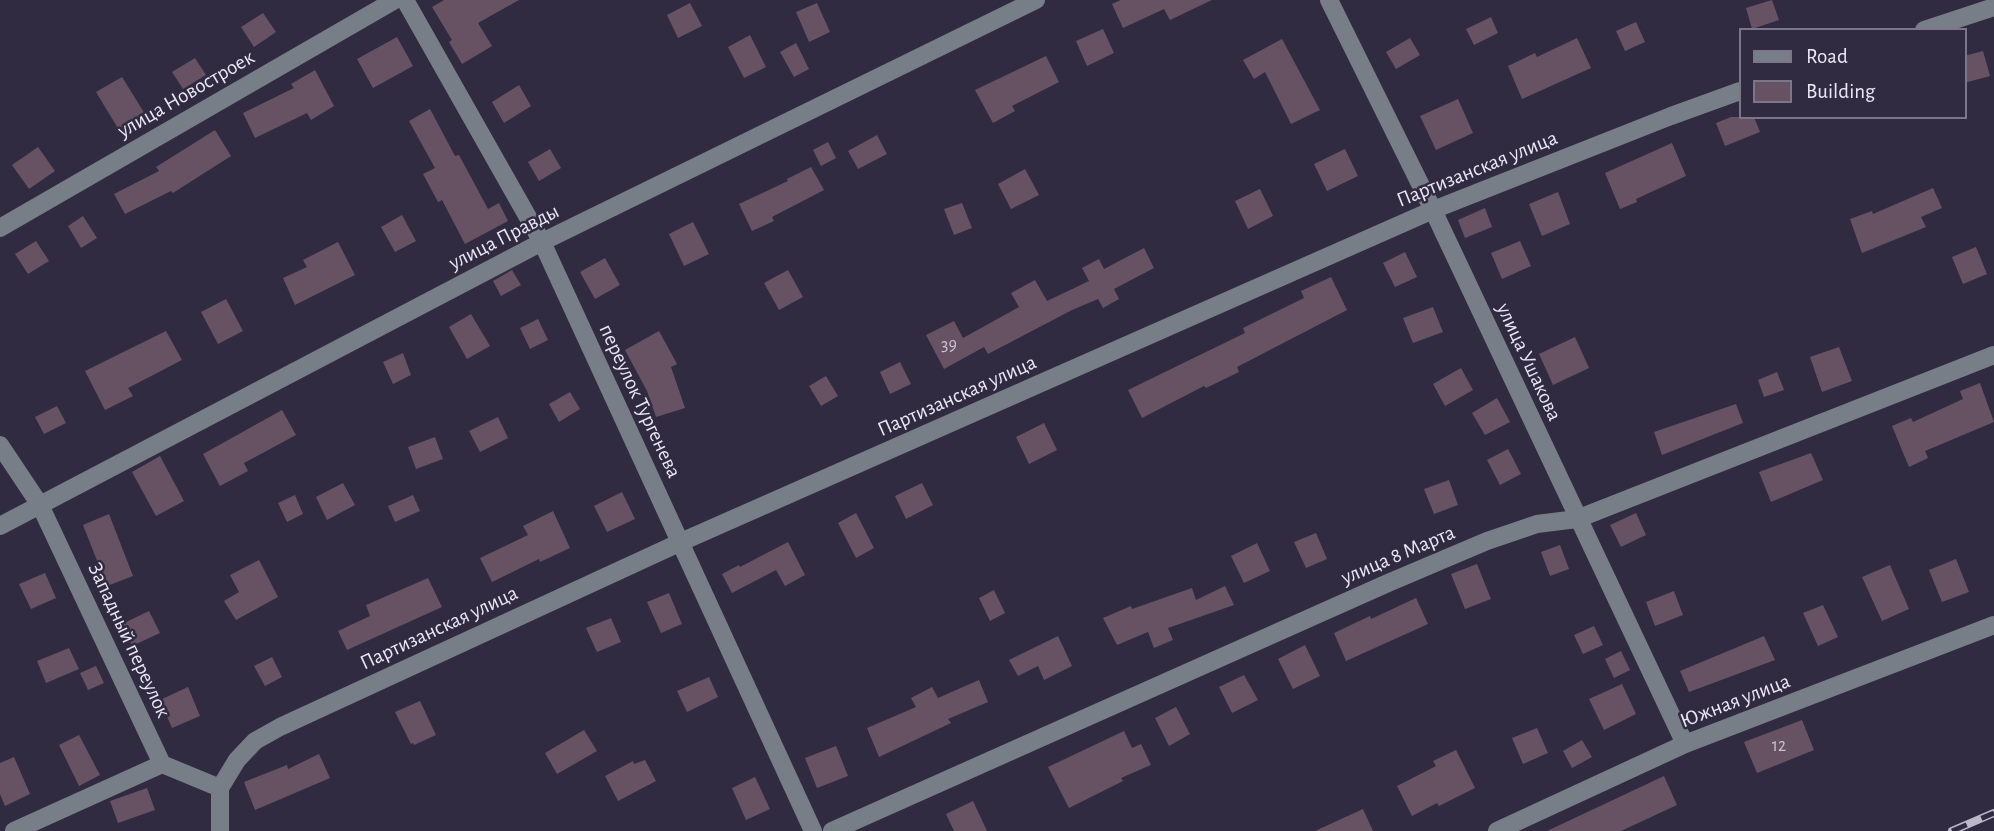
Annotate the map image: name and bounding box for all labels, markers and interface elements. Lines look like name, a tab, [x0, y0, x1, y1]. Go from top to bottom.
legend	[1738, 28, 1966, 119]
street label: улица Новостроек	[113, 45, 259, 143]
text: Road	[1806, 46, 1848, 67]
text: Building	[1806, 81, 1875, 102]
street label: Партизанская улица	[1393, 125, 1561, 213]
street label: улица Правды	[445, 198, 563, 276]
street label: улица Ушакова	[1491, 299, 1567, 425]
street label: переулок Тургенева	[593, 320, 687, 482]
house number: 39	[941, 334, 957, 356]
street label: Партизанская улица	[874, 350, 1040, 442]
street label: улица 8 Марта	[1337, 520, 1459, 590]
street label: Западный переулок	[82, 558, 176, 722]
street label: Партизанская улица	[356, 580, 522, 676]
street label: Южная улица	[1676, 668, 1794, 734]
house number: 12	[1772, 735, 1786, 757]

